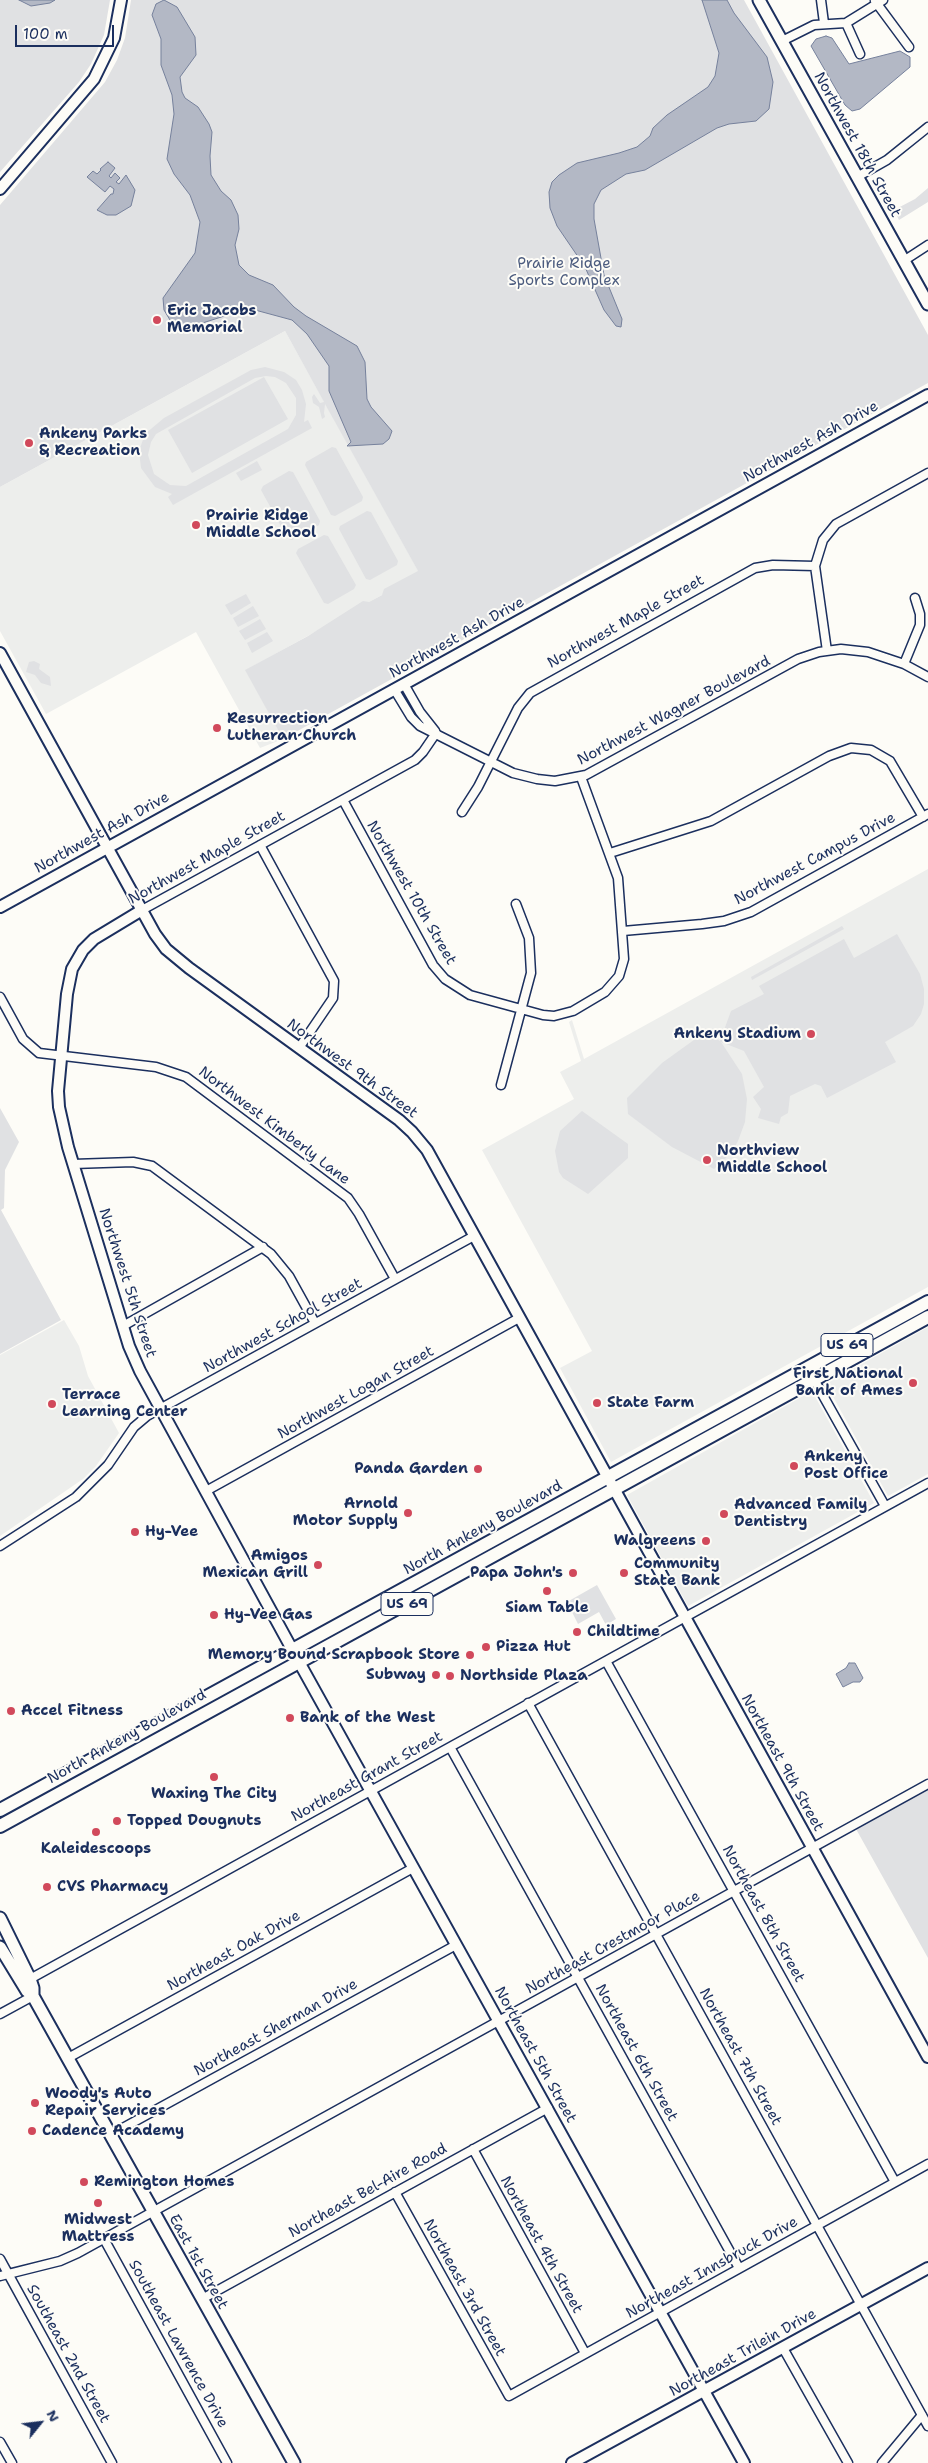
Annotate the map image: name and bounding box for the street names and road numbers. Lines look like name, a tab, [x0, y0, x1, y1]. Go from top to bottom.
street label: Northwest 18th Street	[810, 69, 904, 221]
street label: Northwest Ash Drive	[740, 397, 882, 487]
street label: Northwest Maple Street	[545, 571, 707, 673]
street label: Northwest Ash Drive	[386, 593, 528, 683]
street label: Northwest Wagner Boulevard	[574, 652, 774, 770]
street label: Northwest Ash Drive	[31, 788, 173, 878]
street label: Northwest Maple Street	[126, 807, 288, 909]
street label: Northwest Campus Drive	[731, 809, 899, 909]
street label: Northwest 10th Street	[362, 818, 460, 968]
street label: Northwest 9th Street	[283, 1015, 421, 1123]
street label: Northwest Kimberly Lane	[195, 1063, 353, 1189]
street label: Northwest 5th Street	[94, 1206, 160, 1360]
street label: Northwest School Street	[201, 1275, 365, 1377]
road number: US 69	[821, 1334, 873, 1356]
street label: Northwest Logan Street	[275, 1342, 437, 1444]
street label: North Ankeny Boulevard	[400, 1477, 566, 1579]
road number: US 69	[381, 1592, 433, 1616]
street label: North Ankeny Boulevard	[44, 1686, 210, 1788]
street label: Northeast 9th Street	[737, 1691, 827, 1835]
street label: Northeast Grant Street	[288, 1728, 446, 1826]
street label: Northeast 8th Street	[718, 1842, 808, 1986]
street label: Northeast Crestmoor Place	[523, 1887, 703, 1999]
street label: Northeast Oak Drive	[164, 1907, 304, 1995]
street label: Northeast Sherman Drive	[191, 1975, 361, 2081]
street label: Northeast 6th Street	[591, 1981, 681, 2125]
street label: Northeast 5th Street	[490, 1984, 580, 2126]
street label: Northeast 7th Street	[695, 1985, 785, 2129]
street label: Northeast Bel-Aire Road	[286, 2140, 450, 2242]
street label: Northeast 4th Street	[496, 2173, 586, 2317]
street label: East 1st Street	[164, 2211, 232, 2313]
street label: Northeast Innsbruck Drive	[623, 2213, 801, 2323]
street label: Northeast 3rd Street	[419, 2216, 509, 2360]
street label: Southeast Lawrence Drive	[124, 2257, 232, 2431]
street label: Southeast 2nd Street	[22, 2282, 114, 2426]
street label: Northeast Trilein Drive	[666, 2305, 820, 2401]

